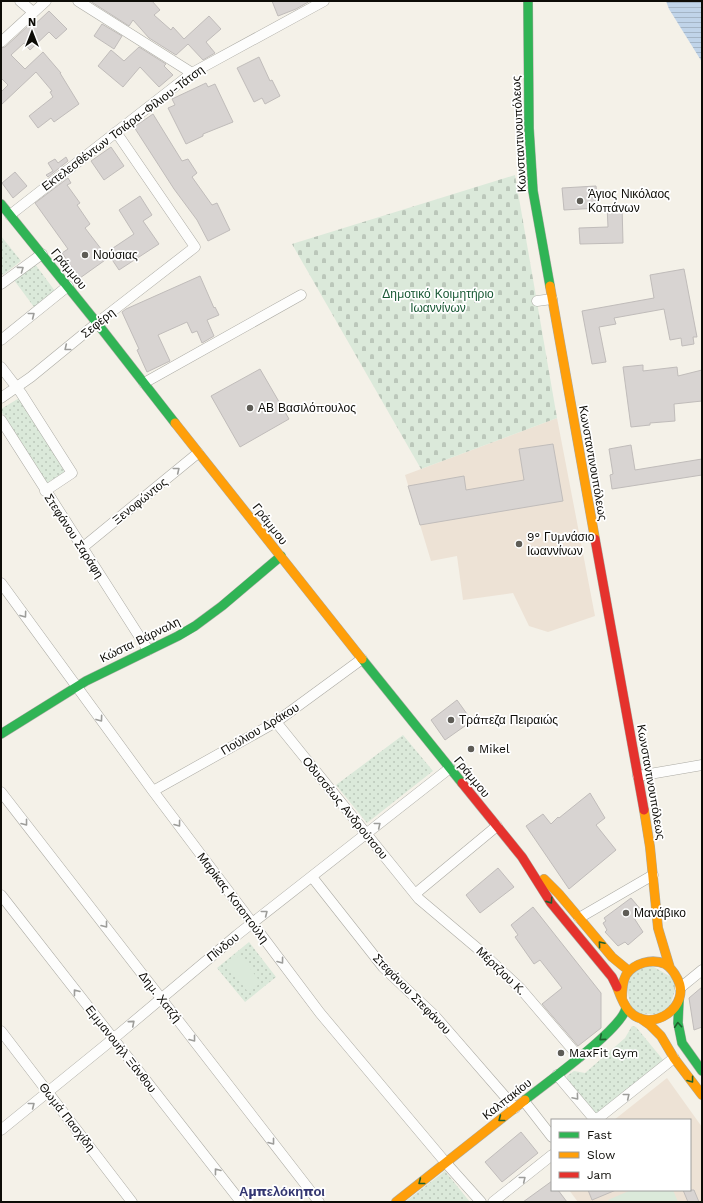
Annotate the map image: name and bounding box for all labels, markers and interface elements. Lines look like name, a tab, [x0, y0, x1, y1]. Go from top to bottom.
north arrow	[12, 12, 52, 52]
text: N	[28, 16, 36, 29]
street label: Εκτελεσθέντων Τσιάρα-Φίλιου-Τάτση	[39, 62, 207, 194]
street label: Κωνσταντινουπόλεως	[509, 75, 529, 193]
place label: Άγιος Νικόλαος Κοπάνων	[588, 187, 670, 215]
marker: Άγιος Νικόλαος Κοπάνων	[575, 196, 585, 206]
street label: Γράμμου	[48, 246, 90, 292]
place label: Νούσιας	[93, 248, 138, 262]
marker: Νούσιας	[80, 250, 90, 260]
one-way arrow	[17, 267, 24, 274]
park label: Δημοτικό Κοιμητήριο Ιωαννίνων	[382, 287, 494, 315]
street label: Σεφέρη	[78, 305, 118, 341]
one-way arrow	[27, 313, 34, 320]
one-way arrow	[65, 343, 72, 350]
place label: ΑΒ Βασιλόπουλος	[258, 401, 356, 415]
marker: ΑΒ Βασιλόπουλος	[245, 403, 255, 413]
street label: Κωνσταντινουπόλεως	[576, 404, 610, 522]
one-way arrow	[173, 468, 180, 475]
street label: Ξενοφώντος	[110, 475, 170, 527]
street label: Στεφάνου Σαράφη	[42, 491, 106, 581]
street label: Γράμμου	[250, 501, 290, 547]
place label: 9° Γυμνάσιο Ιωαννίνων	[527, 530, 595, 558]
marker: 9° Γυμνάσιο Ιωαννίνων	[514, 539, 524, 549]
one-way arrow	[19, 610, 26, 617]
street label: Κώστα Βάρναλη	[98, 615, 182, 665]
street label: Πούλιου Δράκου	[218, 700, 302, 758]
place label: Τράπεζα Πειραιώς	[459, 713, 558, 727]
one-way arrow	[96, 715, 103, 722]
marker: Τράπεζα Πειραιώς	[446, 715, 456, 725]
street label: Κωνσταντινουπόλεως	[634, 723, 668, 841]
place label: Mikel	[479, 742, 510, 756]
marker: Mikel	[466, 744, 476, 754]
street label: Οδυσσέως Ανδρούτσου	[299, 754, 391, 862]
street label: Γράμμου	[451, 754, 493, 800]
one-way arrow	[20, 818, 27, 825]
one-way arrow	[173, 820, 180, 827]
one-way arrow	[374, 823, 381, 830]
street label: Μαρίκας Κοτοπούλη	[194, 850, 272, 946]
one-way arrow	[545, 897, 552, 904]
place label: Μανάβικο	[634, 906, 686, 920]
marker: Μανάβικο	[621, 908, 631, 918]
one-way arrow	[260, 911, 267, 918]
one-way arrow	[100, 921, 107, 928]
street label: Πίνδου	[204, 930, 242, 964]
one-way arrow	[598, 942, 605, 949]
street label: Μέρτζιου Κ.	[474, 944, 528, 998]
street label: Στεφάνου Στεφάνου	[370, 951, 454, 1037]
one-way arrow	[276, 957, 283, 964]
street label: Δημ. Χατζή	[136, 969, 184, 1025]
one-way arrow	[74, 989, 81, 996]
street label: Εμμανουήλ Ξάνθου	[83, 1003, 159, 1095]
one-way arrow	[127, 1020, 135, 1027]
one-way arrow	[674, 1022, 683, 1028]
one-way arrow	[600, 1033, 607, 1040]
one-way arrow	[188, 1035, 195, 1042]
place label: MaxFit Gym	[569, 1046, 638, 1060]
marker: MaxFit Gym	[556, 1048, 566, 1058]
street label: Καλπακίου	[480, 1075, 534, 1123]
one-way arrow	[686, 1076, 693, 1083]
street label: Θωμά Πασχίδη	[36, 1080, 98, 1154]
one-way arrow	[571, 1093, 578, 1100]
one-way arrow	[622, 1093, 629, 1100]
one-way arrow	[27, 1103, 34, 1110]
one-way arrow	[499, 1115, 506, 1122]
legend	[551, 1119, 691, 1191]
text: Fast	[587, 1128, 612, 1142]
one-way arrow	[268, 1138, 275, 1145]
text: Slow	[587, 1148, 615, 1162]
text: Jam	[587, 1168, 612, 1182]
one-way arrow	[214, 1169, 221, 1176]
one-way arrow	[518, 1176, 525, 1183]
one-way arrow	[418, 1178, 425, 1185]
district label: Αμπελόκηποι	[239, 1184, 325, 1199]

